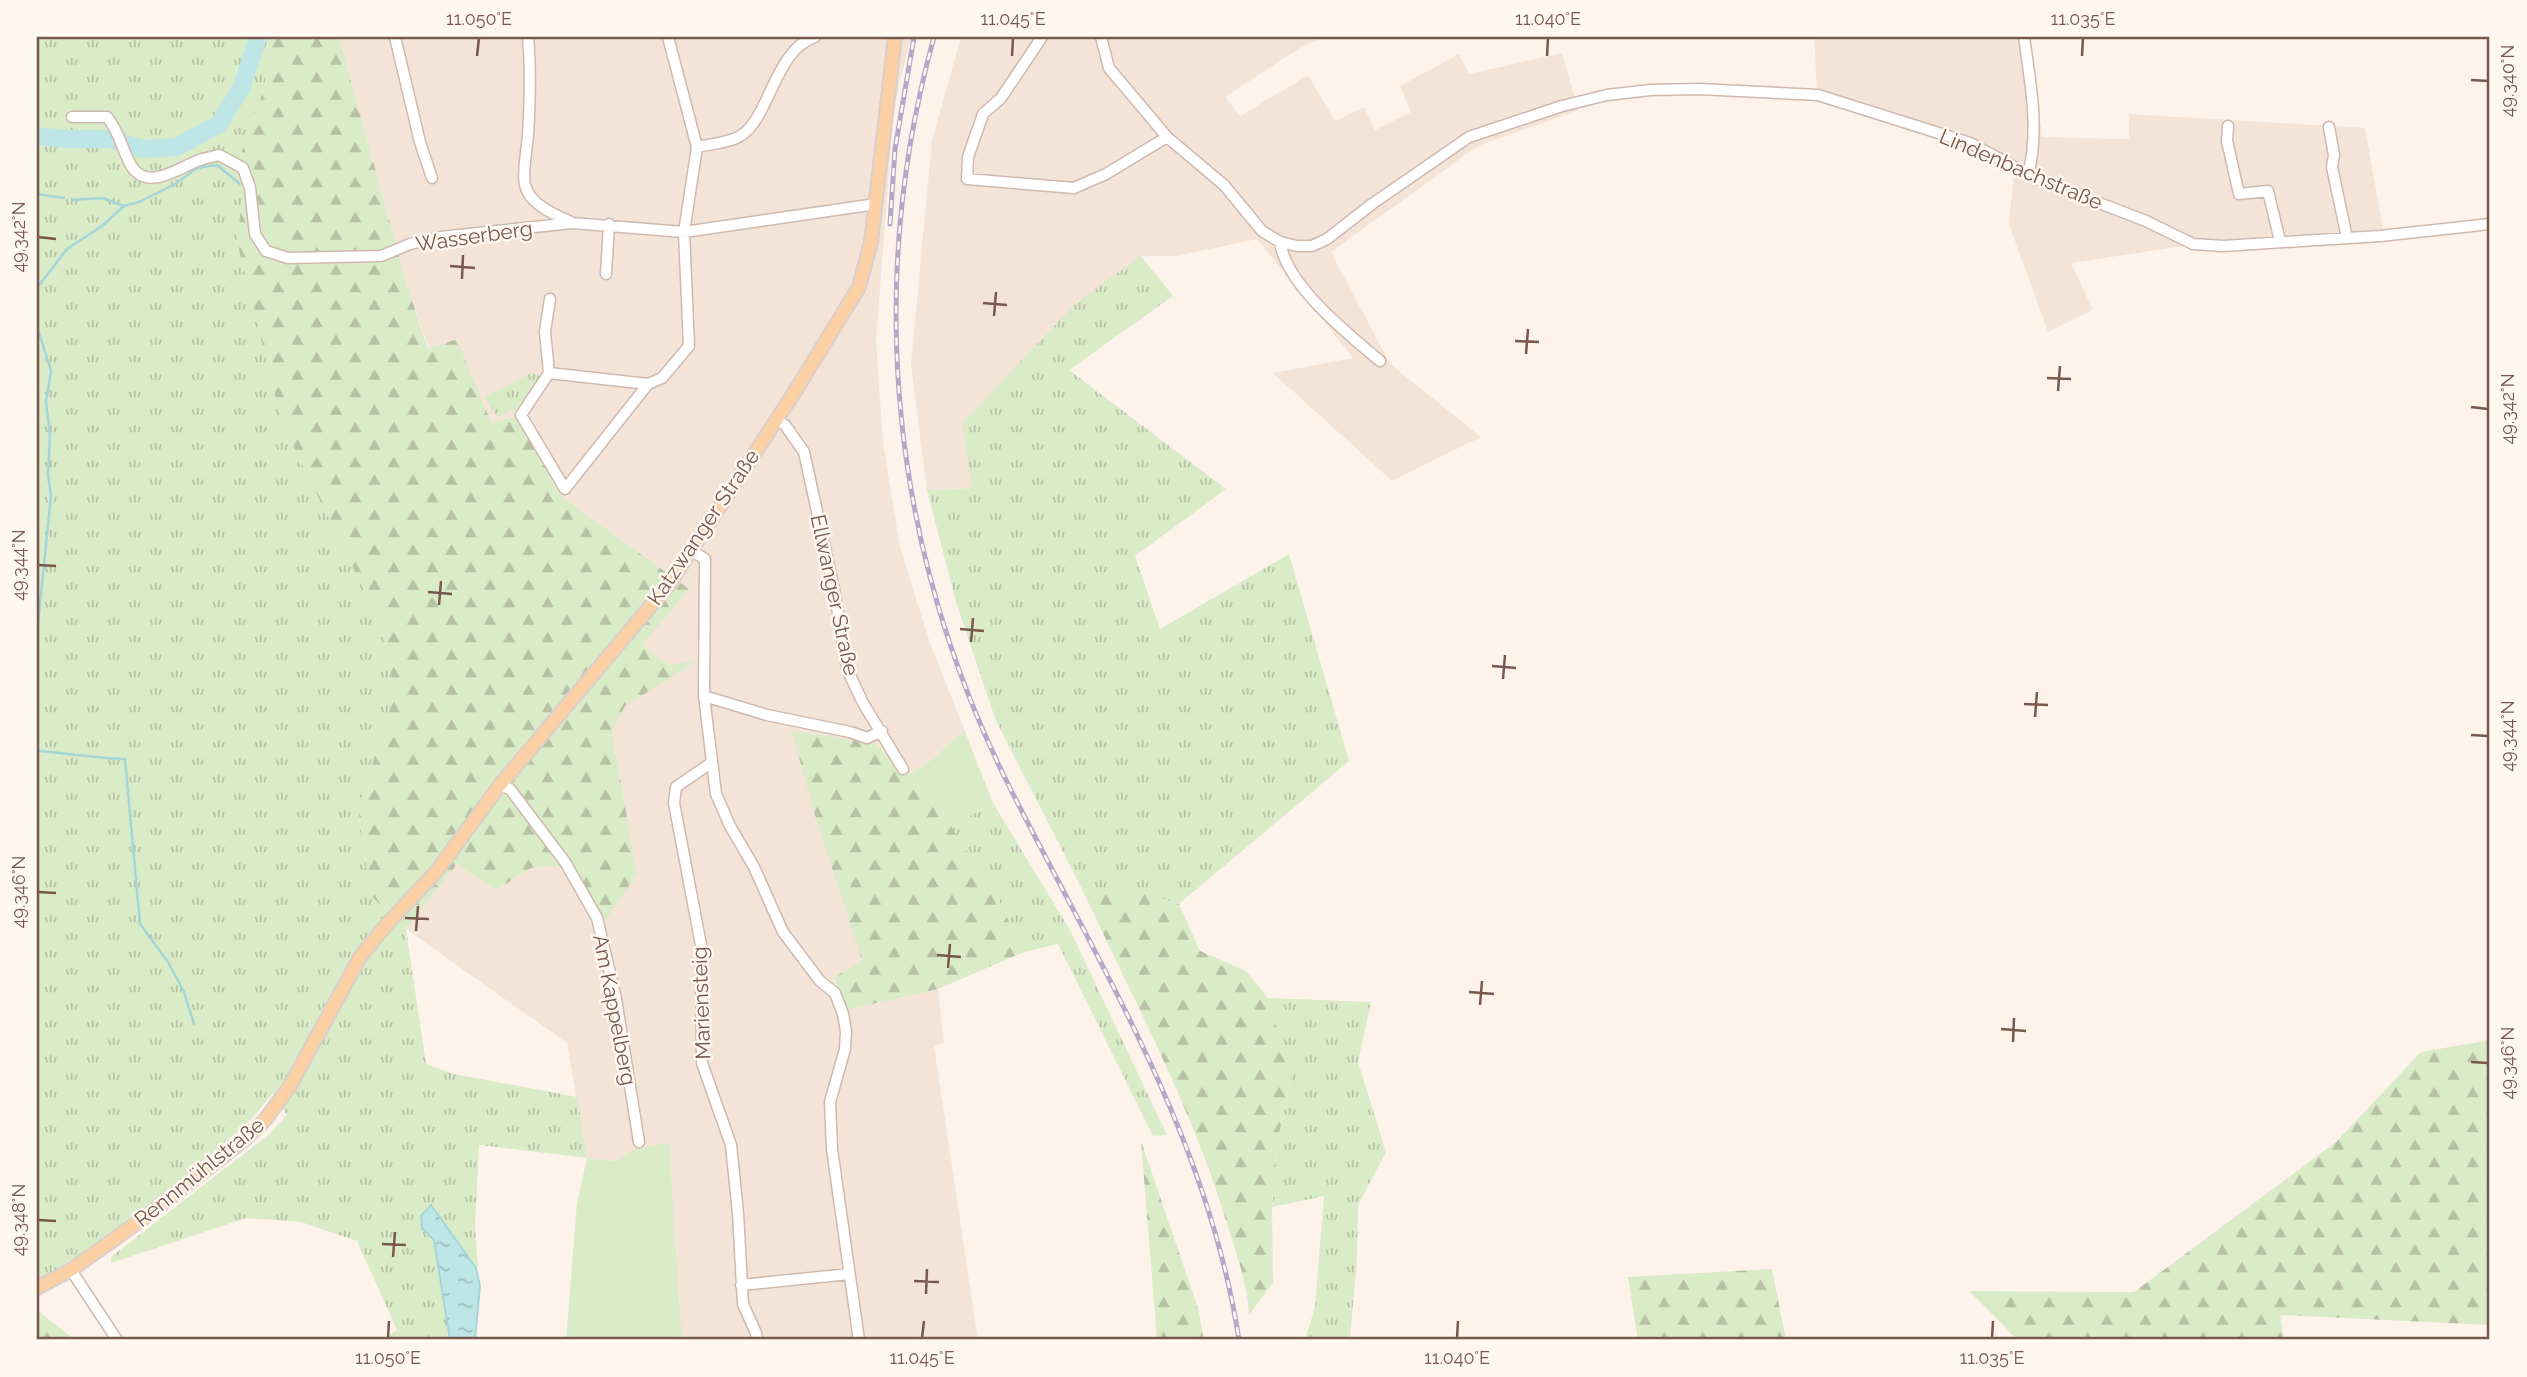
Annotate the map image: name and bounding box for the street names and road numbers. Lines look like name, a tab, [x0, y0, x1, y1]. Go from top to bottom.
street label: Lindenbachstraße	[1936, 123, 2106, 215]
street label: Wasserberg	[414, 215, 534, 257]
street label: Katzwanger Straße	[642, 444, 764, 610]
street label: Ellwanger Straße	[806, 512, 864, 678]
street label: Am Kappelberg	[588, 932, 642, 1088]
street label: Mariensteig	[687, 946, 715, 1060]
street label: Rennmühlstraße	[129, 1112, 269, 1232]

